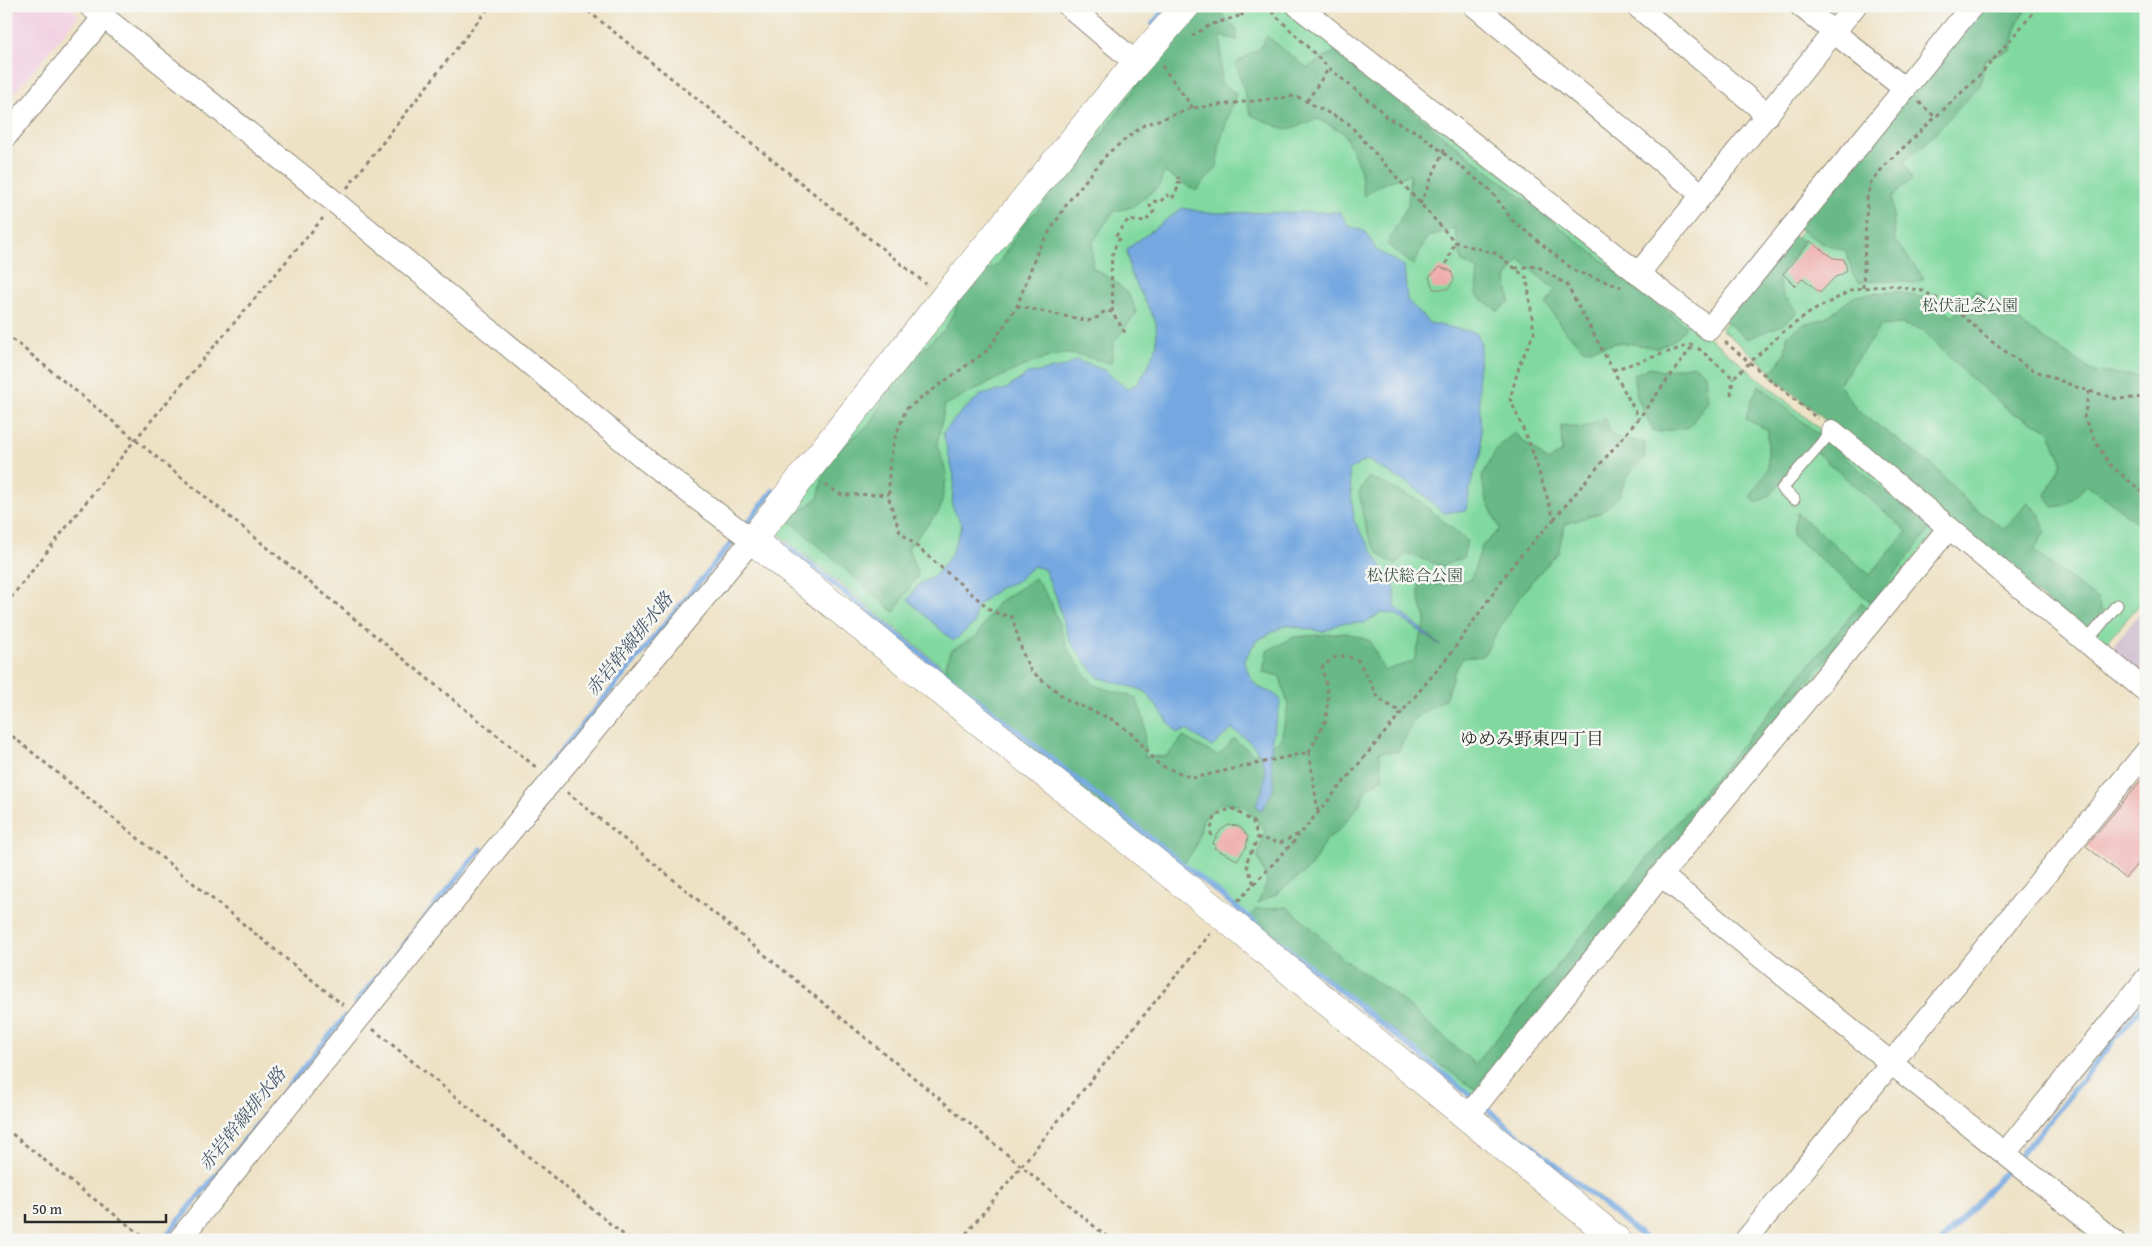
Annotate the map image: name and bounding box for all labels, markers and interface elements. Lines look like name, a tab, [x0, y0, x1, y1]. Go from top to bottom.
park label: 松伏記念公園	[1922, 293, 2018, 317]
park label: 松伏総合公園	[1367, 563, 1463, 587]
water label: 赤岩幹線排水路	[579, 585, 680, 701]
district label: ゆめみ野東四丁目	[1460, 725, 1604, 752]
water label: 赤岩幹線排水路	[192, 1060, 293, 1176]
scale bar	[25, 1191, 166, 1223]
text: 50 m	[32, 1198, 63, 1219]

